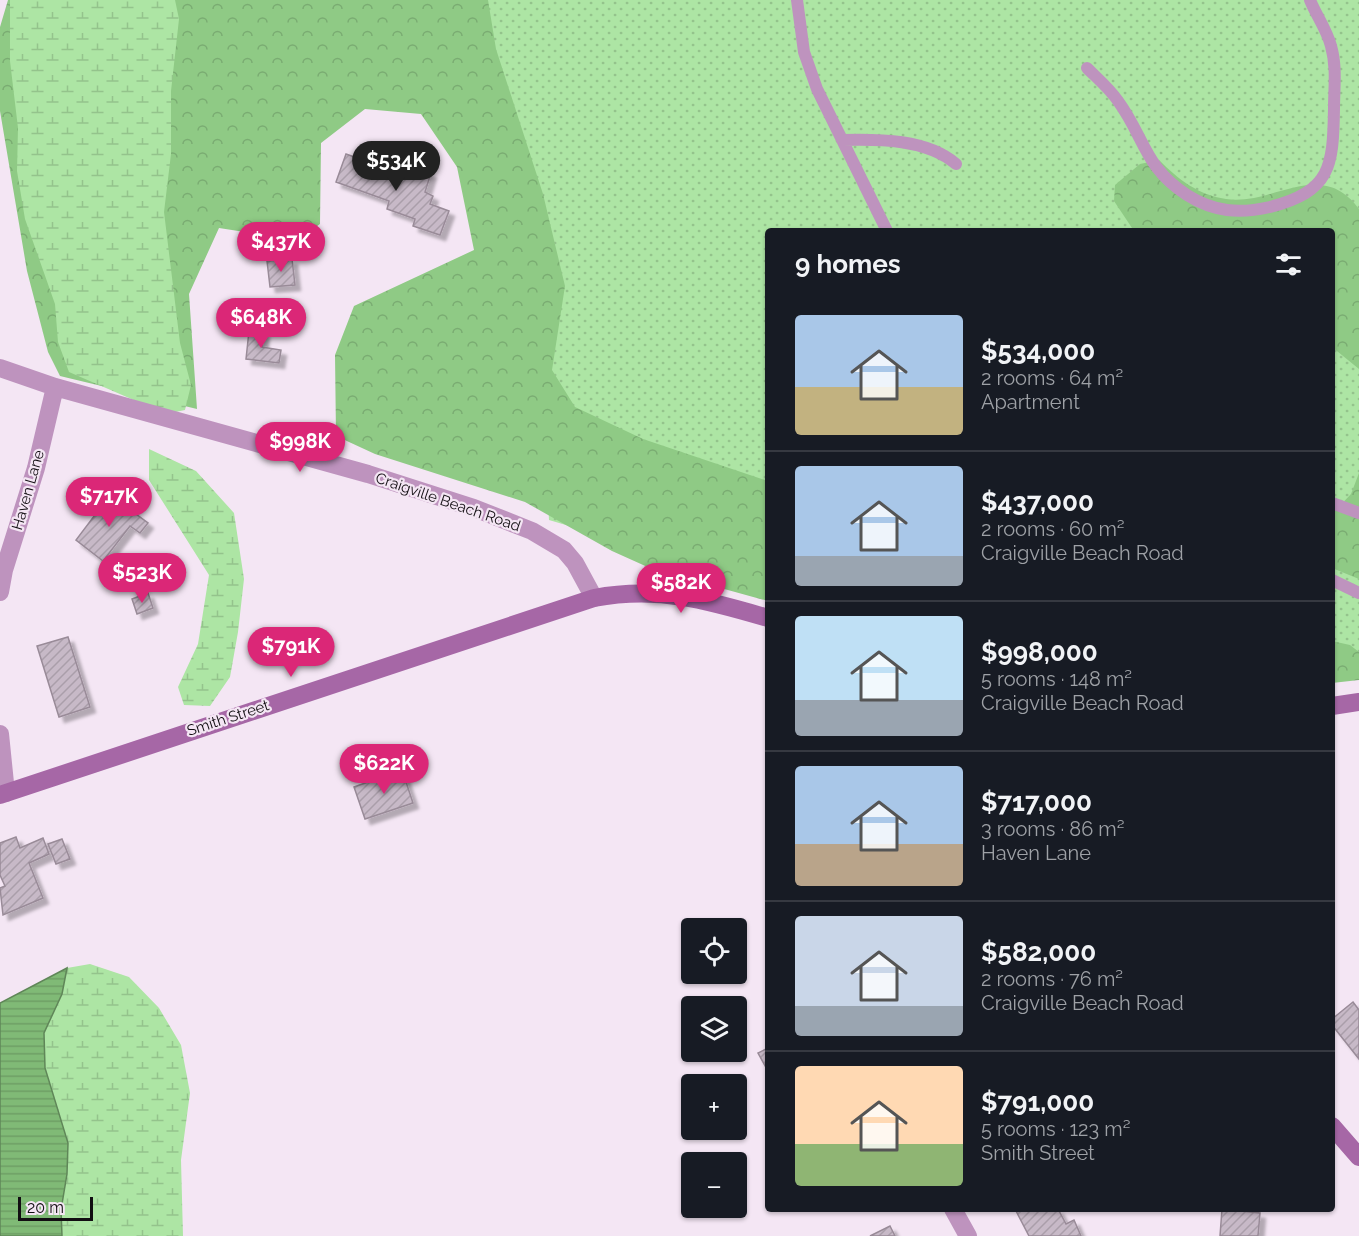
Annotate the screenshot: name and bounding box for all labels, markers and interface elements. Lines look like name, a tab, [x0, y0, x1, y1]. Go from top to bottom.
pin: $534K	[354, 141, 438, 192]
text: $534K	[366, 148, 426, 172]
pin: $437K	[239, 222, 323, 273]
text: $437K	[251, 229, 311, 253]
icon: filters	[1272, 248, 1305, 281]
text: 9 homes	[795, 249, 901, 279]
pin: $648K	[219, 298, 303, 349]
text: $648K	[230, 305, 292, 329]
text: $534,000	[981, 336, 1095, 366]
icon: home	[843, 339, 915, 411]
text: 2 rooms · 64 m²	[981, 366, 1123, 390]
text: Apartment	[981, 390, 1080, 414]
pin: $998K	[258, 422, 342, 473]
text: $998K	[269, 429, 331, 453]
street label: Haven Lane	[8, 448, 48, 532]
street label: Craigville Beach Road	[373, 469, 523, 535]
pin: $717K	[67, 477, 151, 528]
text: $717K	[80, 484, 138, 508]
text: $437,000	[981, 487, 1094, 517]
icon: home	[843, 490, 915, 562]
text: 2 rooms · 60 m²	[981, 517, 1125, 541]
text: Craigville Beach Road	[981, 541, 1184, 565]
pin: $523K	[100, 553, 184, 604]
text: $523K	[112, 560, 172, 584]
pin: $582K	[639, 563, 723, 614]
text: $582K	[651, 570, 711, 594]
pin: $791K	[249, 627, 333, 678]
text: $791K	[262, 634, 320, 658]
text: $998,000	[981, 637, 1098, 667]
icon: home	[843, 640, 915, 712]
text: 5 rooms · 148 m²	[981, 667, 1132, 691]
text: Craigville Beach Road	[981, 691, 1184, 715]
street label: Smith Street	[185, 696, 271, 740]
pin: $622K	[342, 744, 426, 795]
text: $622K	[354, 751, 414, 775]
text: $717,000	[981, 787, 1092, 817]
icon: home	[843, 790, 915, 862]
text: 3 rooms · 86 m²	[981, 817, 1124, 841]
text: Haven Lane	[981, 841, 1091, 865]
map controls	[681, 918, 747, 1218]
button: locate	[681, 918, 747, 984]
text: $582,000	[981, 937, 1096, 967]
icon: home	[843, 940, 915, 1012]
text: 2 rooms · 76 m²	[981, 967, 1123, 991]
text: Craigville Beach Road	[981, 991, 1184, 1015]
button: layers	[681, 996, 747, 1062]
button: +	[681, 1074, 747, 1140]
text: $791,000	[981, 1087, 1094, 1117]
icon: home	[843, 1090, 915, 1162]
text: 5 rooms · 123 m²	[981, 1117, 1130, 1141]
text: Smith Street	[981, 1141, 1095, 1165]
button: −	[681, 1152, 747, 1218]
scale bar	[18, 1194, 93, 1222]
text: 20 m	[27, 1198, 64, 1217]

